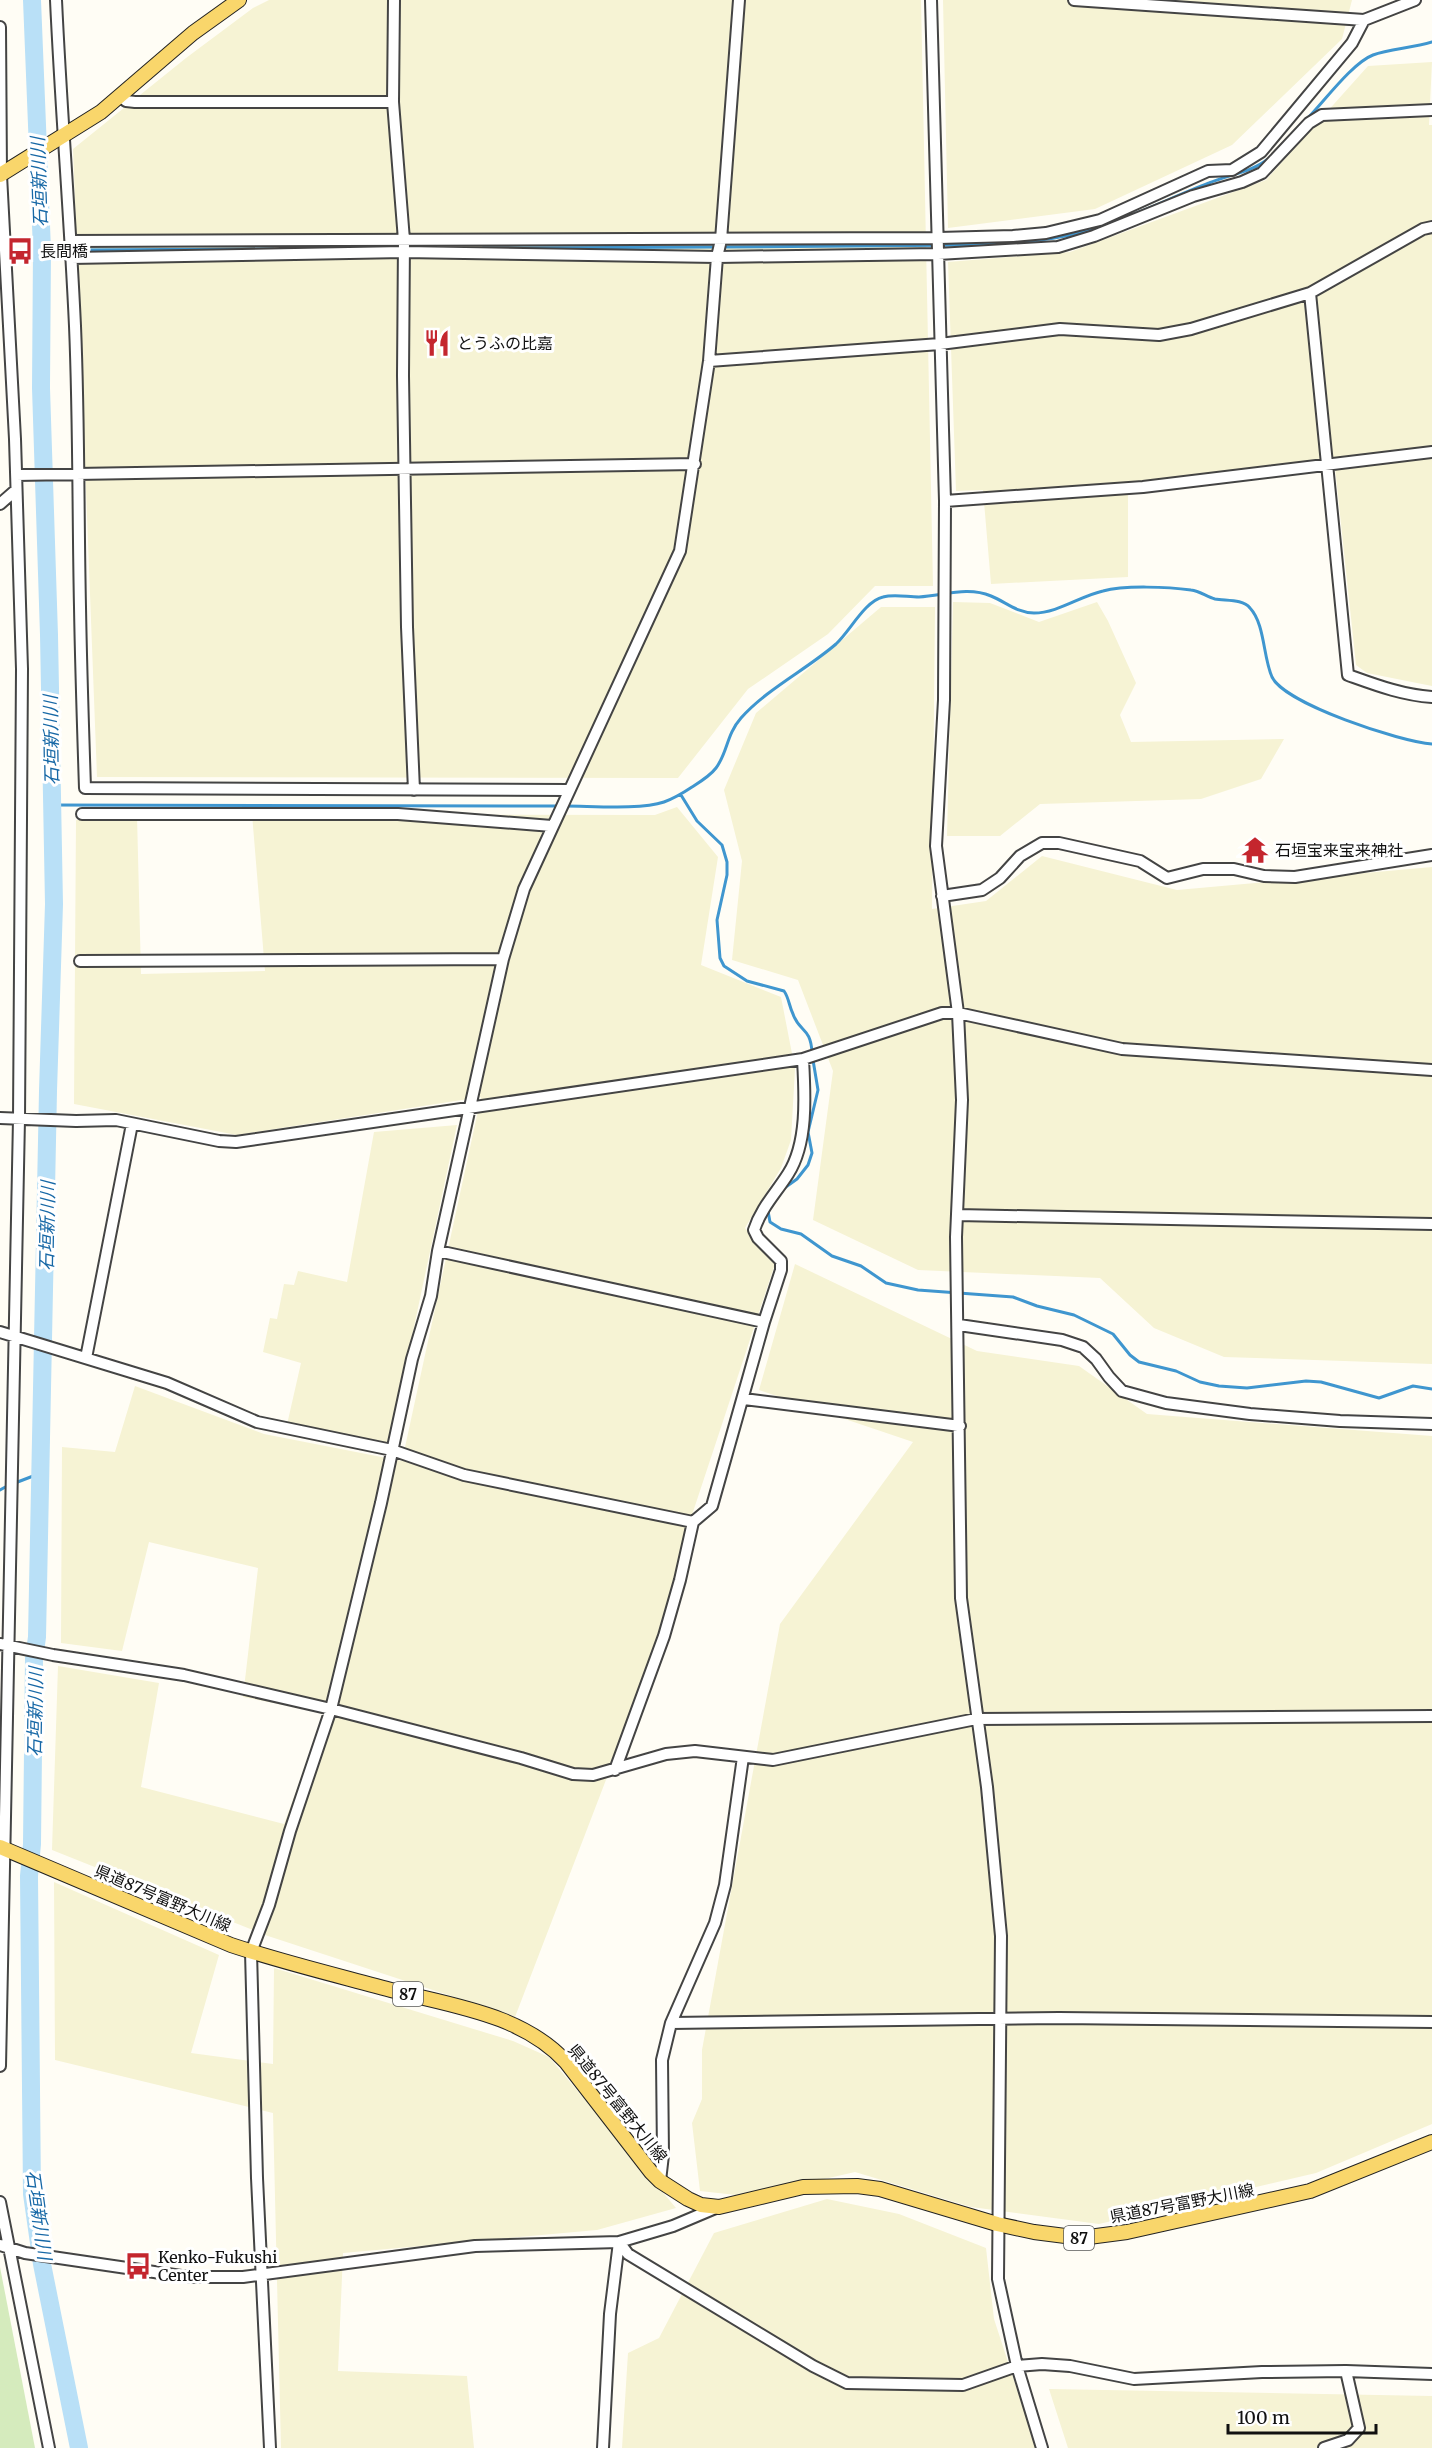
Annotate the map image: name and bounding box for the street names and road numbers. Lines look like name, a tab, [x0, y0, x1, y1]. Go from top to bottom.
street label: 県道87号富野大川線	[92, 1860, 234, 1936]
road number: 87	[393, 1982, 423, 2006]
street label: 県道87号富野大川線	[564, 2040, 672, 2166]
street label: 県道87号富野大川線	[1108, 2179, 1256, 2227]
road number: 87	[1064, 2226, 1094, 2250]

